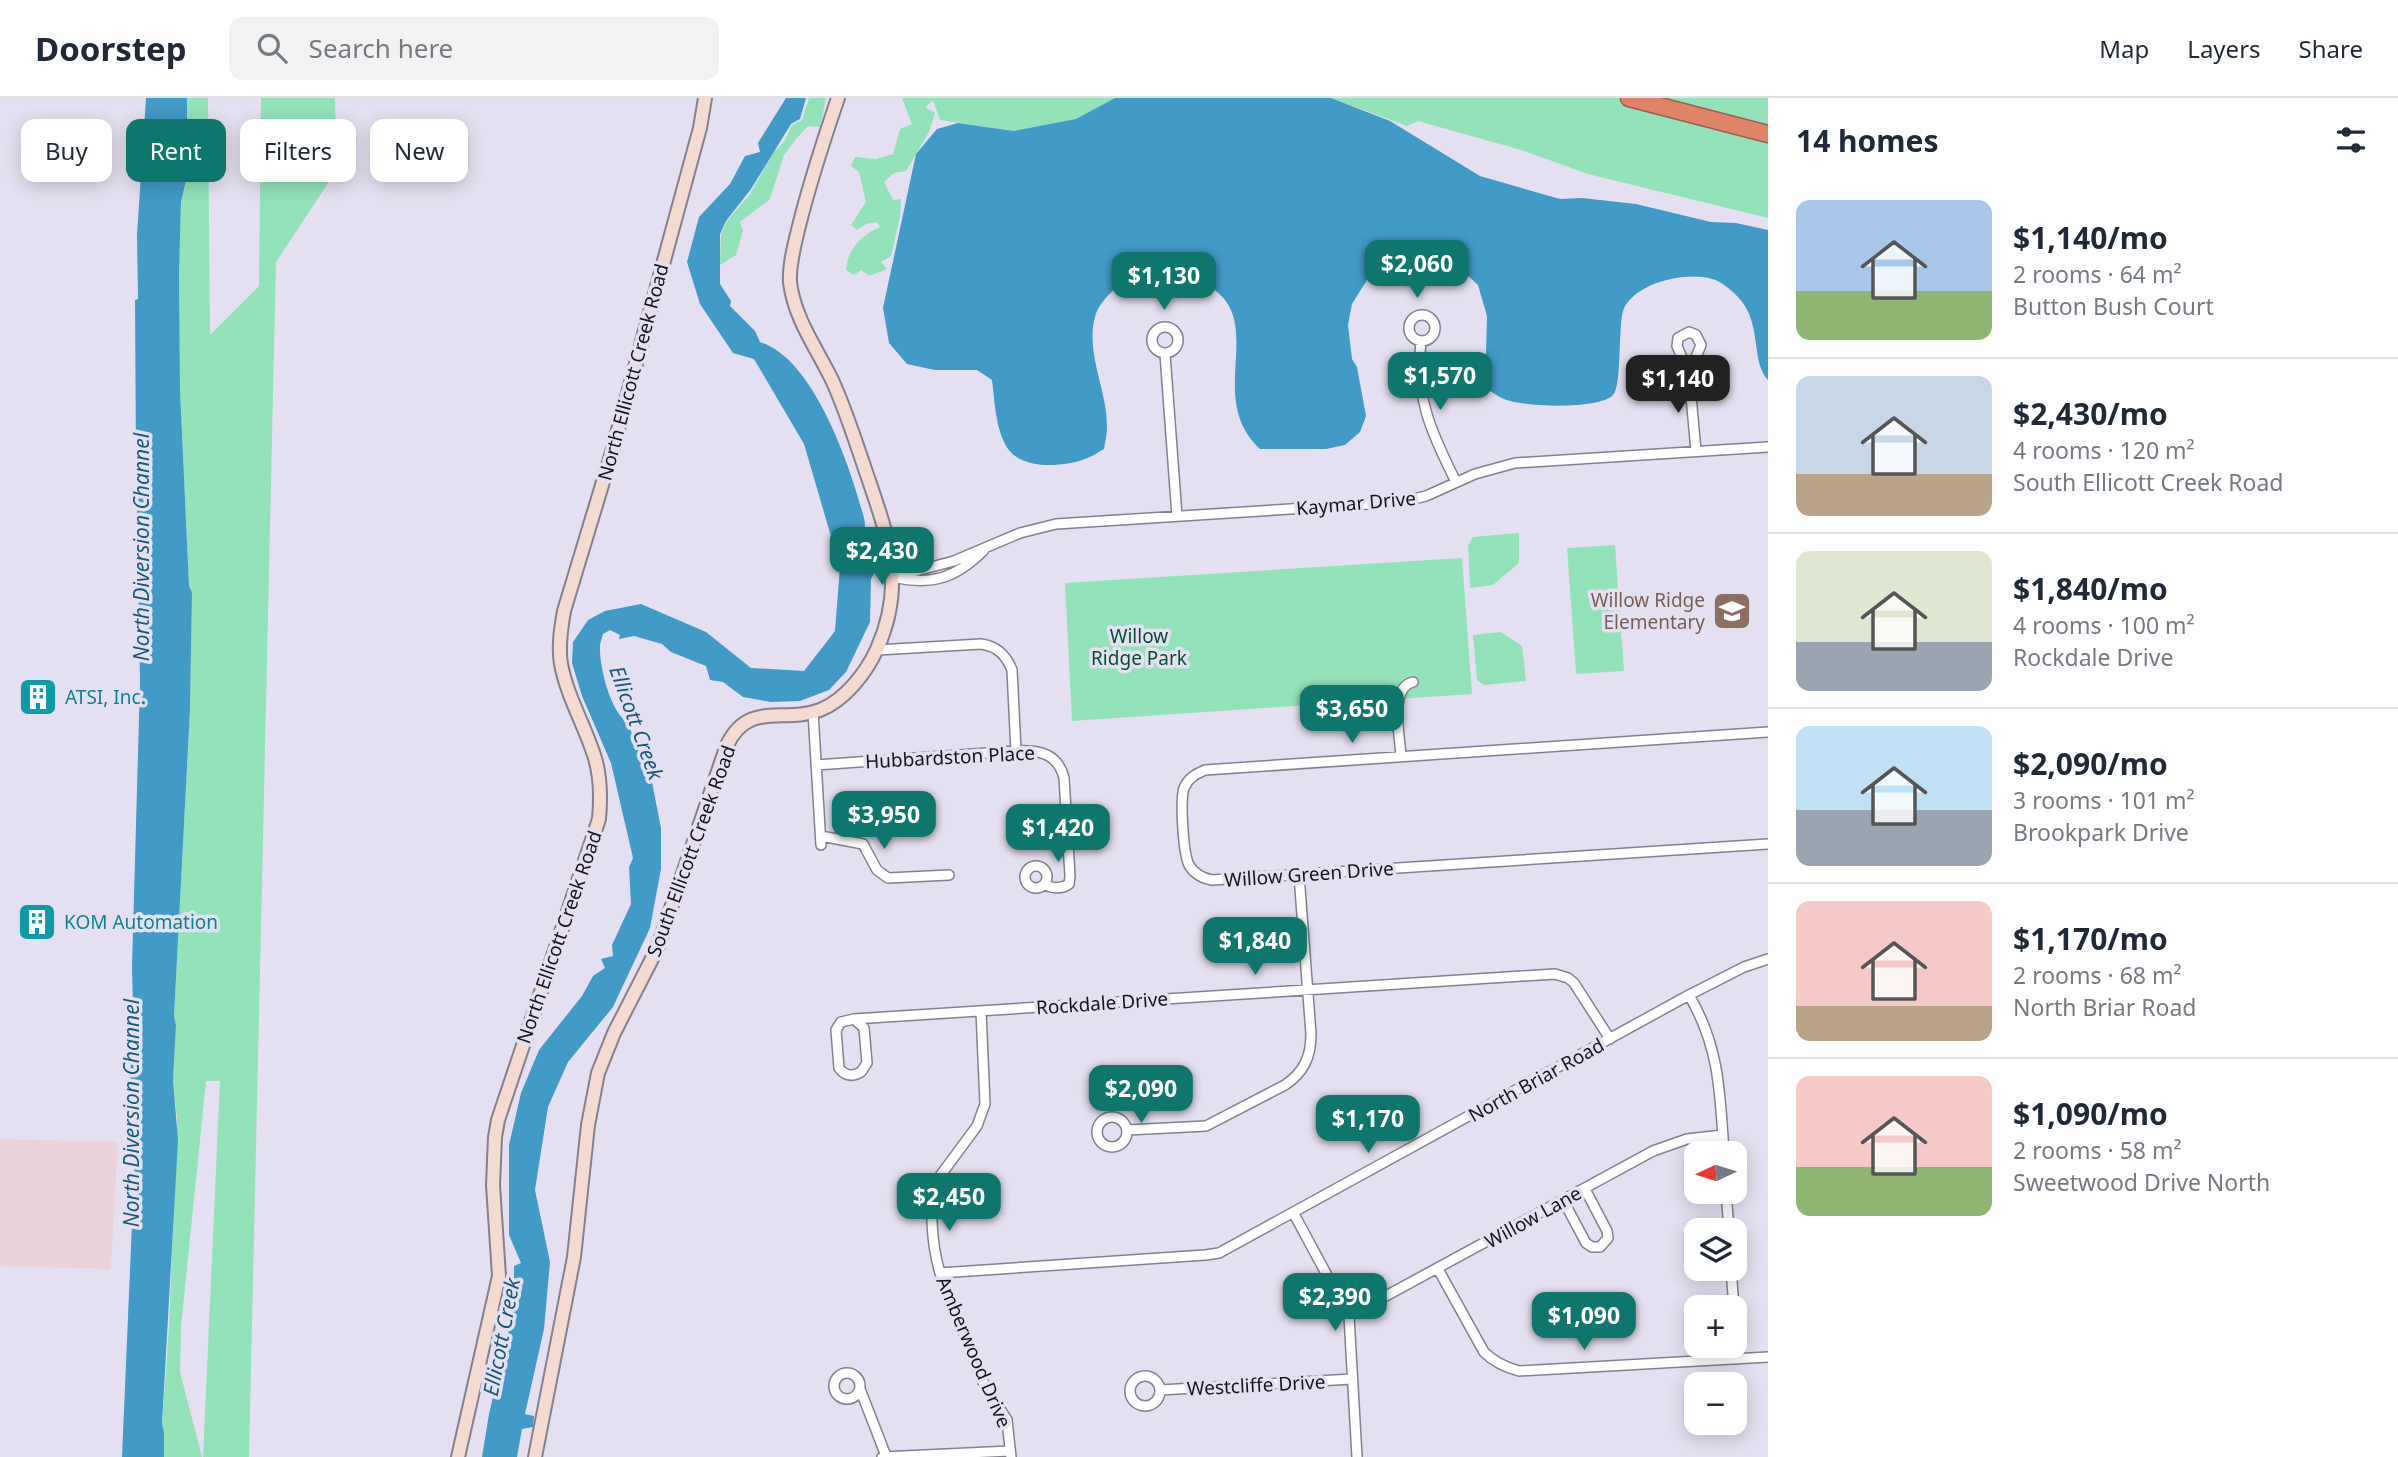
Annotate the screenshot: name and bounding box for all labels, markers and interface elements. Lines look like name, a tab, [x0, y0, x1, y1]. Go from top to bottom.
search box	[229, 17, 719, 80]
text: Doorstep	[35, 26, 187, 71]
icon: search	[253, 29, 291, 67]
text: Search here	[309, 30, 453, 66]
text: Map	[2099, 32, 2149, 65]
text: Layers	[2187, 32, 2261, 65]
text: Share	[2299, 32, 2363, 65]
chip: Buy	[21, 119, 112, 182]
chip: Rent	[126, 119, 226, 182]
chip: Filters	[240, 119, 356, 182]
chip: New	[370, 119, 468, 182]
text: 14 homes	[1796, 120, 1939, 161]
icon: filters	[2332, 121, 2370, 159]
text: $1,140/mo	[2013, 217, 2168, 258]
icon: home	[1852, 228, 1936, 312]
pin: $2,060	[1360, 240, 1474, 300]
text: $2,060	[1381, 247, 1453, 279]
pin: $1,130	[1107, 252, 1221, 312]
text: 2 rooms · 64 m²	[2013, 258, 2182, 290]
text: $1,130	[1128, 259, 1200, 291]
street label: North Ellicott Creek Road	[592, 261, 674, 483]
text: Button Bush Court	[2013, 290, 2214, 322]
pin: $1,570	[1383, 352, 1497, 412]
pin: $1,140	[1621, 356, 1735, 415]
text: $1,570	[1404, 359, 1476, 391]
text: $1,140	[1642, 362, 1714, 394]
text: $2,430/mo	[2013, 393, 2168, 434]
icon: home	[1852, 404, 1936, 488]
water label: North Diversion Channel	[127, 432, 155, 661]
text: 4 rooms · 120 m²	[2013, 434, 2195, 466]
text: South Ellicott Creek Road	[2013, 466, 2283, 498]
street label: Kaymar Drive	[1295, 485, 1417, 521]
pin: $2,430	[825, 528, 939, 587]
text: $2,430	[846, 534, 918, 566]
text: $1,840/mo	[2013, 568, 2168, 609]
icon: home	[1852, 579, 1936, 663]
place label: Willow Ridge Elementary	[1591, 587, 1705, 635]
school or university icon: Willow Ridge Elementary	[1711, 590, 1753, 632]
text: 4 rooms · 100 m²	[2013, 609, 2195, 641]
park label: Willow Ridge Park	[1091, 623, 1187, 671]
text: Rockdale Drive	[2013, 641, 2173, 673]
water label: Ellicott Creek	[603, 662, 671, 785]
building icon: ATSI, Inc.	[17, 676, 59, 718]
place label: ATSI, Inc.	[65, 684, 146, 710]
pin: $3,650	[1295, 686, 1409, 745]
text: $3,650	[1316, 692, 1388, 724]
street label: Hubbardston Place	[864, 740, 1036, 774]
street label: South Ellicott Creek Road	[641, 742, 741, 960]
text: $2,090/mo	[2013, 743, 2168, 784]
icon: home	[1852, 754, 1936, 838]
text: 3 rooms · 101 m²	[2013, 784, 2195, 816]
pin: $3,950	[827, 792, 941, 851]
text: $3,950	[848, 798, 920, 830]
pin: $1,420	[1001, 804, 1115, 864]
text: $1,420	[1022, 811, 1094, 843]
text: Brookpark Drive	[2013, 816, 2189, 848]
street label: North Ellicott Creek Road	[510, 827, 608, 1047]
street label: Willow Green Drive	[1223, 855, 1395, 893]
building icon: KOM Automation	[16, 901, 58, 943]
place label: KOM Automation	[64, 909, 218, 935]
pin: $1,840	[1198, 918, 1312, 977]
text: $1,170/mo	[2013, 918, 2168, 959]
text: $1,840	[1219, 924, 1291, 956]
icon: home	[1852, 929, 1936, 1013]
text: 2 rooms · 68 m²	[2013, 959, 2182, 991]
street label: Rockdale Drive	[1035, 985, 1169, 1021]
text: North Briar Road	[2013, 991, 2196, 1023]
water label: North Diversion Channel	[117, 998, 145, 1227]
street label: North Briar Road	[1463, 1032, 1609, 1128]
pin: $2,090	[1084, 1066, 1198, 1125]
text: $2,090	[1105, 1072, 1177, 1104]
text: $1,090/mo	[2013, 1093, 2168, 1134]
pin: $1,170	[1311, 1096, 1425, 1155]
text: $1,170	[1332, 1102, 1404, 1134]
icon: home	[1852, 1104, 1936, 1188]
text: 2 rooms · 58 m²	[2013, 1134, 2182, 1166]
north arrow	[1684, 1141, 1746, 1204]
map controls	[1684, 1141, 1747, 1435]
text: Sweetwood Drive North	[2013, 1166, 2270, 1198]
pin: $2,450	[892, 1174, 1006, 1233]
text: $2,450	[913, 1180, 985, 1212]
street label: Willow Lane	[1480, 1180, 1586, 1254]
button: layers	[1684, 1218, 1747, 1281]
street label: Amberwood Drive	[930, 1272, 1018, 1432]
water label: Ellicott Creek	[476, 1274, 526, 1398]
pin: $2,390	[1278, 1274, 1392, 1333]
text: $2,390	[1299, 1280, 1371, 1312]
pin: $1,090	[1527, 1292, 1641, 1352]
button: +	[1684, 1295, 1747, 1358]
text: $1,090	[1548, 1299, 1620, 1331]
street label: Westcliffe Drive	[1186, 1368, 1326, 1402]
button: −	[1684, 1372, 1747, 1435]

